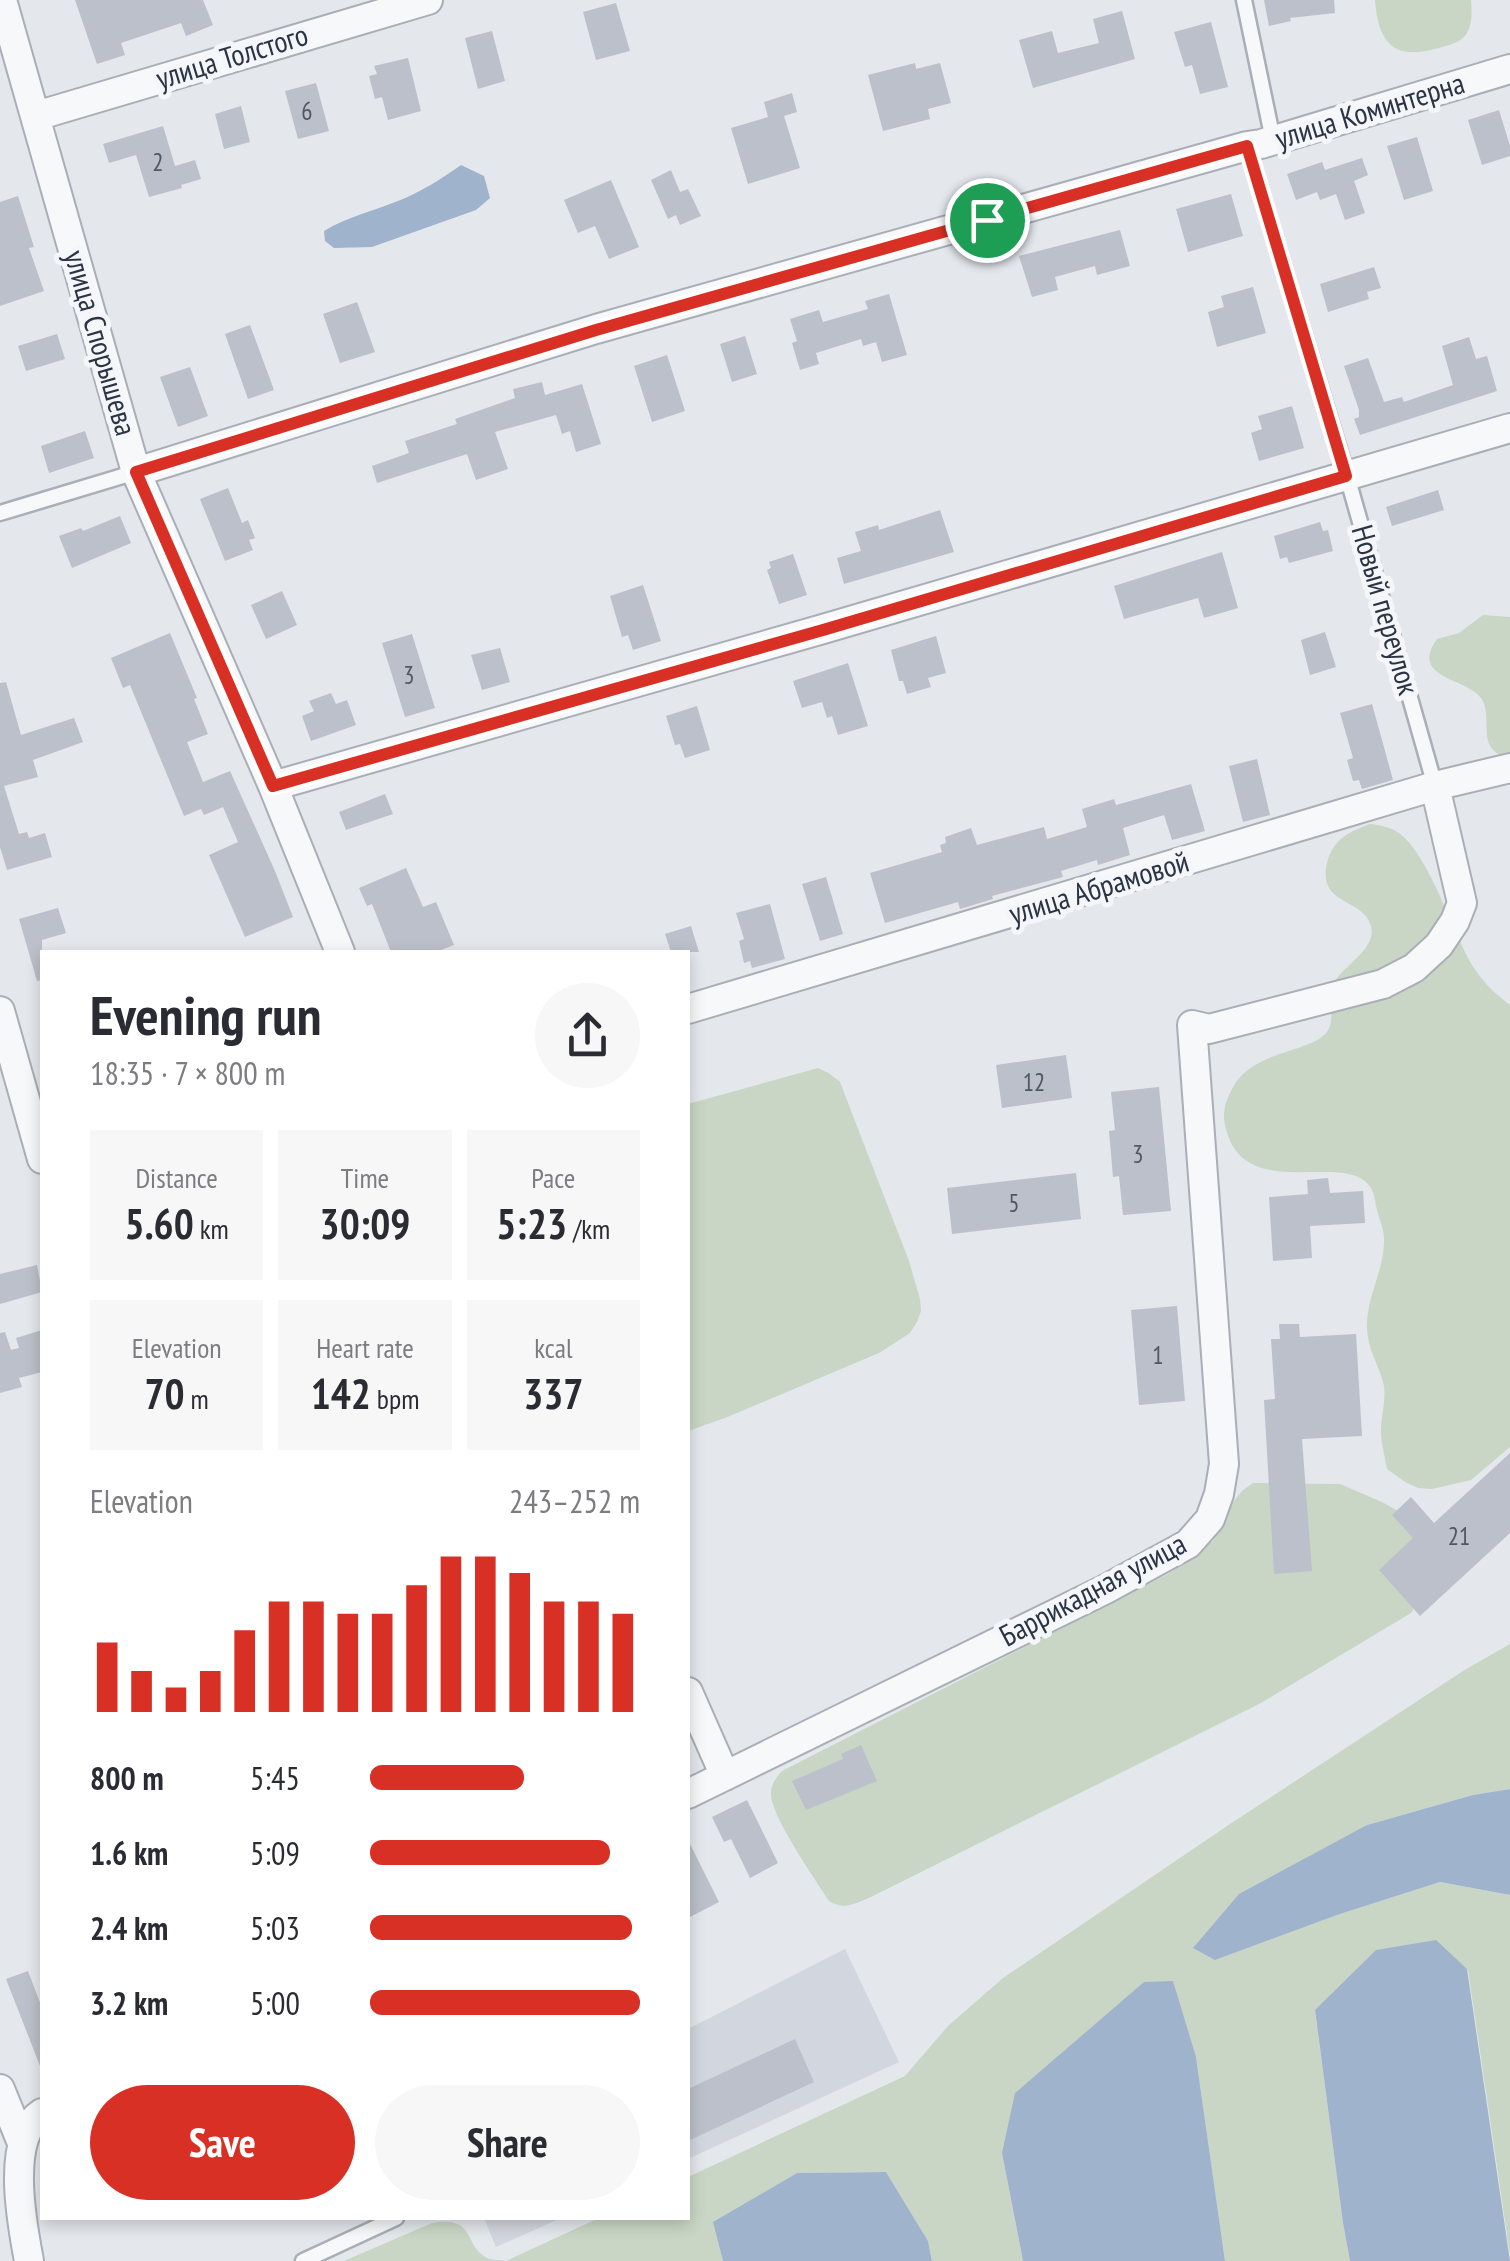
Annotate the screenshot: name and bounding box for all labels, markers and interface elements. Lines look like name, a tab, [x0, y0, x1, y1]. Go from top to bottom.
street label: улица Толстого	[151, 14, 312, 97]
street label: улица Коминтерна	[1270, 62, 1469, 157]
house number: 6	[301, 95, 313, 127]
house number: 2	[152, 146, 164, 178]
pin	[945, 178, 1030, 263]
icon: arrive	[960, 193, 1015, 248]
street label: улица Спорышева	[56, 245, 147, 440]
street label: Новый переулок	[1344, 520, 1429, 699]
house number: 3	[403, 659, 415, 691]
street label: улица Абрамовой	[1004, 841, 1193, 932]
text: Evening run	[90, 979, 322, 1050]
button: share	[535, 983, 640, 1088]
text: 18:35 · 7 × 800 m	[90, 1052, 285, 1094]
house number: 12	[1023, 1066, 1045, 1098]
house number: 3	[1132, 1138, 1144, 1170]
text: Distance	[135, 1159, 218, 1196]
text: Time	[341, 1159, 389, 1196]
text: Pace	[531, 1159, 575, 1196]
house number: 5	[1008, 1187, 1020, 1219]
text: 5.60	[125, 1196, 194, 1251]
text: 30:09	[320, 1196, 410, 1251]
text: 5:23	[496, 1196, 567, 1251]
text: km	[194, 1210, 229, 1247]
text: /km	[567, 1210, 610, 1247]
text: Elevation	[132, 1329, 222, 1366]
text: Heart rate	[316, 1329, 414, 1366]
text: kcal	[534, 1329, 572, 1366]
house number: 1	[1152, 1339, 1164, 1371]
text: 70	[145, 1366, 185, 1421]
text: 142	[311, 1366, 371, 1421]
text: 337	[523, 1366, 583, 1421]
text: m	[185, 1380, 209, 1417]
text: bpm	[371, 1380, 419, 1417]
text: Elevation	[90, 1480, 193, 1522]
text: 243–252 m	[509, 1480, 640, 1522]
house number: 21	[1448, 1520, 1470, 1552]
street label: Баррикадная улица	[992, 1523, 1192, 1654]
text: 800 m	[90, 1757, 164, 1799]
text: 5:45	[250, 1757, 300, 1799]
text: 1.6 km	[90, 1832, 168, 1874]
text: 5:09	[250, 1832, 300, 1874]
text: 2.4 km	[90, 1907, 168, 1949]
text: 5:03	[250, 1907, 300, 1949]
text: 3.2 km	[90, 1982, 168, 2024]
text: 5:00	[250, 1982, 300, 2024]
button: Save	[90, 2085, 355, 2200]
button: Share	[375, 2085, 640, 2200]

